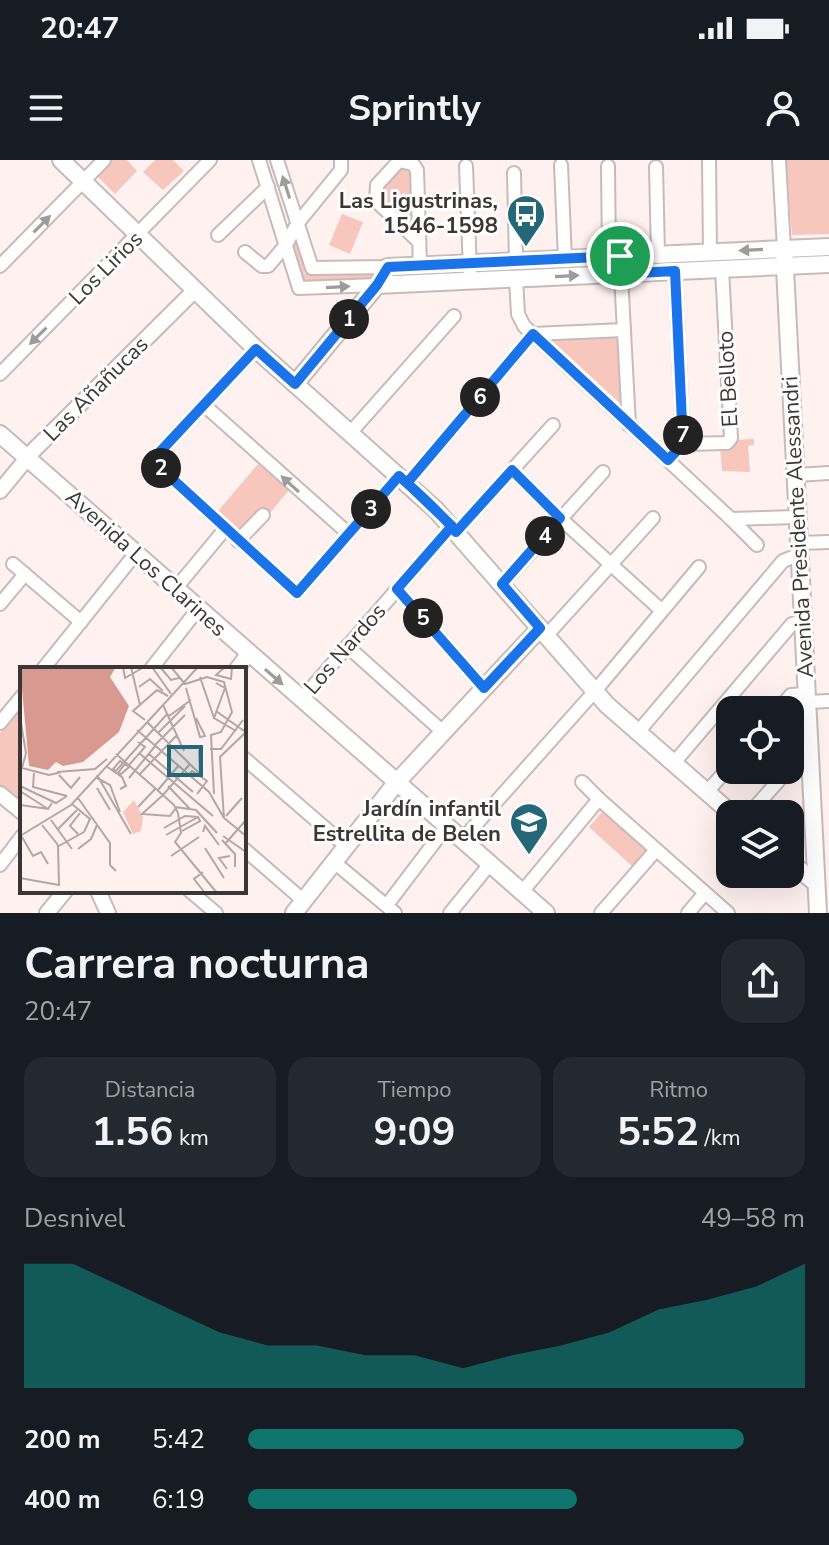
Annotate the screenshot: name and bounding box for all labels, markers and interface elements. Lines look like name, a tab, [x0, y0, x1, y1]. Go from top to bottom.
text: 20:47	[40, 8, 119, 49]
text: Sprintly	[348, 84, 481, 133]
icon: menu	[24, 86, 68, 130]
icon: person	[761, 86, 805, 130]
one-way arrow	[279, 175, 292, 199]
place label: Las Ligustrinas, 1546-1598	[339, 186, 498, 241]
bus stop icon: Las Ligustrinas, 1546-1598	[505, 193, 547, 248]
one-way arrow	[32, 215, 51, 234]
pin	[586, 222, 654, 290]
street label: Los Lirios	[62, 224, 150, 312]
icon: arrive	[598, 234, 642, 278]
one-way arrow	[738, 244, 763, 257]
one-way arrow	[555, 270, 580, 283]
one-way arrow	[326, 280, 351, 293]
pin: 1	[329, 299, 369, 339]
text: 1	[342, 304, 356, 334]
one-way arrow	[29, 326, 48, 345]
street label: Las Añañucas	[37, 330, 155, 448]
street label: El Belloto	[710, 330, 746, 428]
street label: Avenida Presidente Alessandri	[775, 375, 821, 679]
pin: 6	[460, 377, 500, 417]
text: 6	[473, 382, 487, 412]
pin: 7	[663, 415, 703, 455]
text: 7	[676, 420, 690, 450]
pin: 2	[141, 448, 181, 488]
text: 2	[154, 453, 168, 483]
one-way arrow	[281, 475, 300, 493]
street label: Avenida Los Clarines	[59, 483, 233, 643]
pin: 3	[351, 489, 391, 529]
text: 3	[364, 494, 378, 524]
pin: 4	[525, 516, 565, 556]
text: 4	[538, 521, 552, 551]
street label: Los Nardos	[297, 597, 393, 701]
pin: 5	[403, 598, 443, 638]
text: 5	[416, 603, 430, 633]
inset map	[20, 667, 246, 893]
one-way arrow	[264, 668, 284, 685]
map controls	[716, 696, 804, 888]
button: locate	[716, 696, 804, 784]
place label: Jardín infantil Estrellita de Belen	[313, 794, 501, 849]
button: layers	[716, 800, 804, 888]
school or university icon: Jardín infantil Estrellita de Belen	[508, 801, 550, 856]
text: Carrera nocturna	[24, 934, 370, 994]
button: share	[721, 939, 805, 1023]
text: 20:47	[24, 994, 92, 1029]
text: Distancia	[105, 1075, 196, 1105]
text: Tiempo	[378, 1075, 451, 1105]
text: Ritmo	[650, 1075, 708, 1105]
text: 1.56	[91, 1105, 173, 1159]
text: 9:09	[374, 1105, 455, 1159]
text: 5:52	[617, 1105, 699, 1159]
text: km	[173, 1123, 209, 1153]
text: /km	[699, 1123, 741, 1153]
text: Desnivel	[24, 1201, 125, 1236]
text: 49–58 m	[701, 1201, 805, 1236]
text: 200 m	[24, 1422, 101, 1457]
text: 5:42	[152, 1422, 205, 1457]
text: 400 m	[24, 1482, 101, 1517]
text: 6:19	[152, 1482, 205, 1517]

